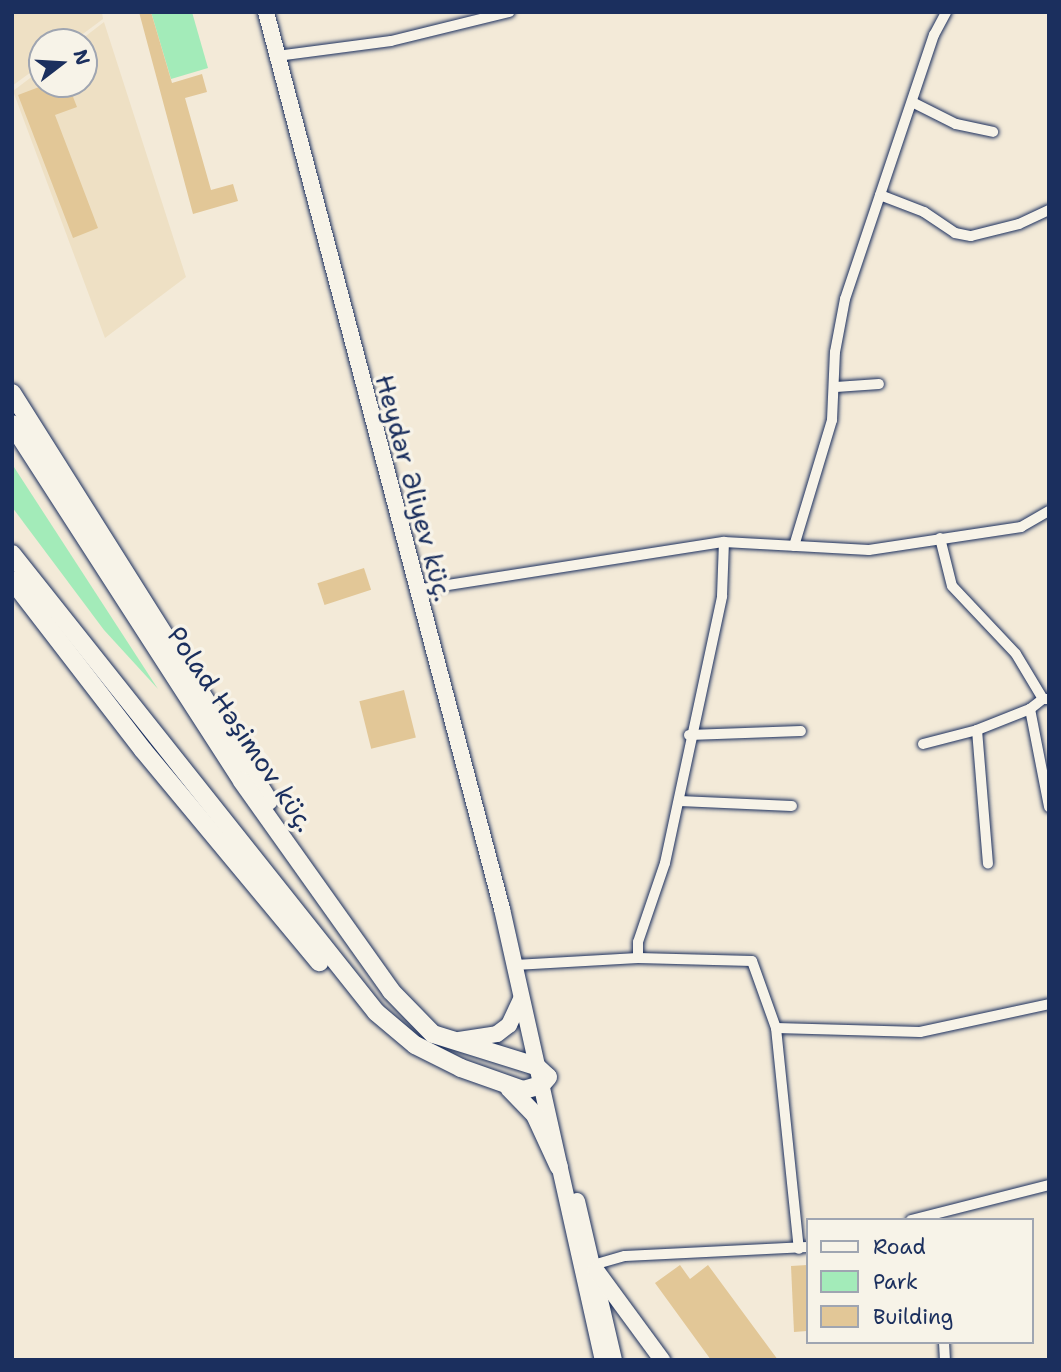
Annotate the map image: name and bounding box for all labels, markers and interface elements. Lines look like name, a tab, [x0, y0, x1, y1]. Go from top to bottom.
north arrow	[28, 28, 98, 98]
text: N	[67, 46, 96, 68]
street label: Heydər Əliyev küç.	[369, 371, 459, 605]
street label: Polad Həşimov küç.	[161, 620, 321, 838]
legend	[806, 1218, 1033, 1344]
text: Road	[873, 1233, 926, 1261]
text: Park	[873, 1268, 918, 1296]
text: Building	[873, 1303, 953, 1331]

